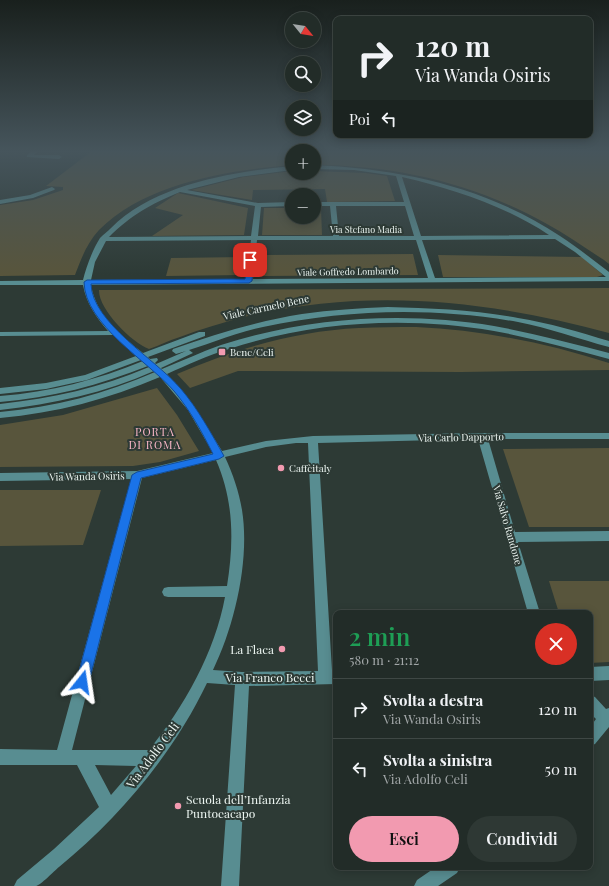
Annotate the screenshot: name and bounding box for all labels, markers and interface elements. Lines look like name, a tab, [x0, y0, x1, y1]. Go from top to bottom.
north arrow	[285, 12, 321, 48]
map controls	[285, 12, 321, 224]
text: 120 m	[415, 27, 490, 64]
icon: right	[349, 32, 401, 84]
button: search	[285, 56, 321, 92]
text: Via Wanda Osiris	[415, 63, 551, 87]
button: layers	[285, 100, 321, 136]
icon: left	[378, 108, 400, 130]
text: Poi	[349, 109, 370, 129]
button: +	[285, 144, 321, 180]
button: −	[285, 188, 321, 224]
street label: Via Stefano Madia	[329, 223, 402, 235]
pin	[233, 243, 267, 277]
icon: arrive	[239, 249, 261, 271]
street label: Viale Goffredo Lombardo	[296, 264, 399, 278]
street label: Viale Carmelo Bene	[221, 291, 310, 323]
place label: Bene/Celi	[230, 345, 274, 359]
marker: Bene/Celi	[217, 347, 227, 357]
district label: PORTA DI ROMA	[128, 424, 182, 452]
street label: Via Carlo Dapporto	[417, 429, 505, 445]
place label: Caffèitaly	[289, 461, 332, 475]
marker: Caffèitaly	[276, 463, 286, 473]
street label: Via Wanda Osiris	[48, 468, 125, 484]
street label: Via Salvo Randone	[490, 483, 526, 566]
text: 2 min	[349, 620, 410, 652]
button: close	[535, 623, 577, 665]
place label: La Flaca	[230, 641, 274, 657]
marker: La Flaca	[277, 644, 287, 654]
text: 580 m · 21:12	[349, 651, 419, 668]
position arrow	[61, 661, 103, 703]
street label: Via Franco Becci	[225, 669, 315, 685]
text: Svolta a destra	[383, 690, 483, 710]
icon: right	[349, 698, 371, 720]
text: 120 m	[538, 699, 577, 719]
text: Via Wanda Osiris	[383, 710, 481, 727]
street label: Via Adolfo Celi	[121, 719, 182, 792]
text: Svolta a sinistra	[383, 750, 492, 770]
icon: left	[349, 758, 371, 780]
text: 50 m	[545, 759, 577, 779]
text: Via Adolfo Celi	[383, 770, 468, 787]
place label: Scuola dell’Infanzia Puntoeacapo	[186, 791, 290, 821]
marker: Scuola dell’Infanzia Puntoeacapo	[173, 801, 183, 811]
button: Esci	[349, 816, 459, 862]
button: Condividi	[467, 816, 577, 862]

